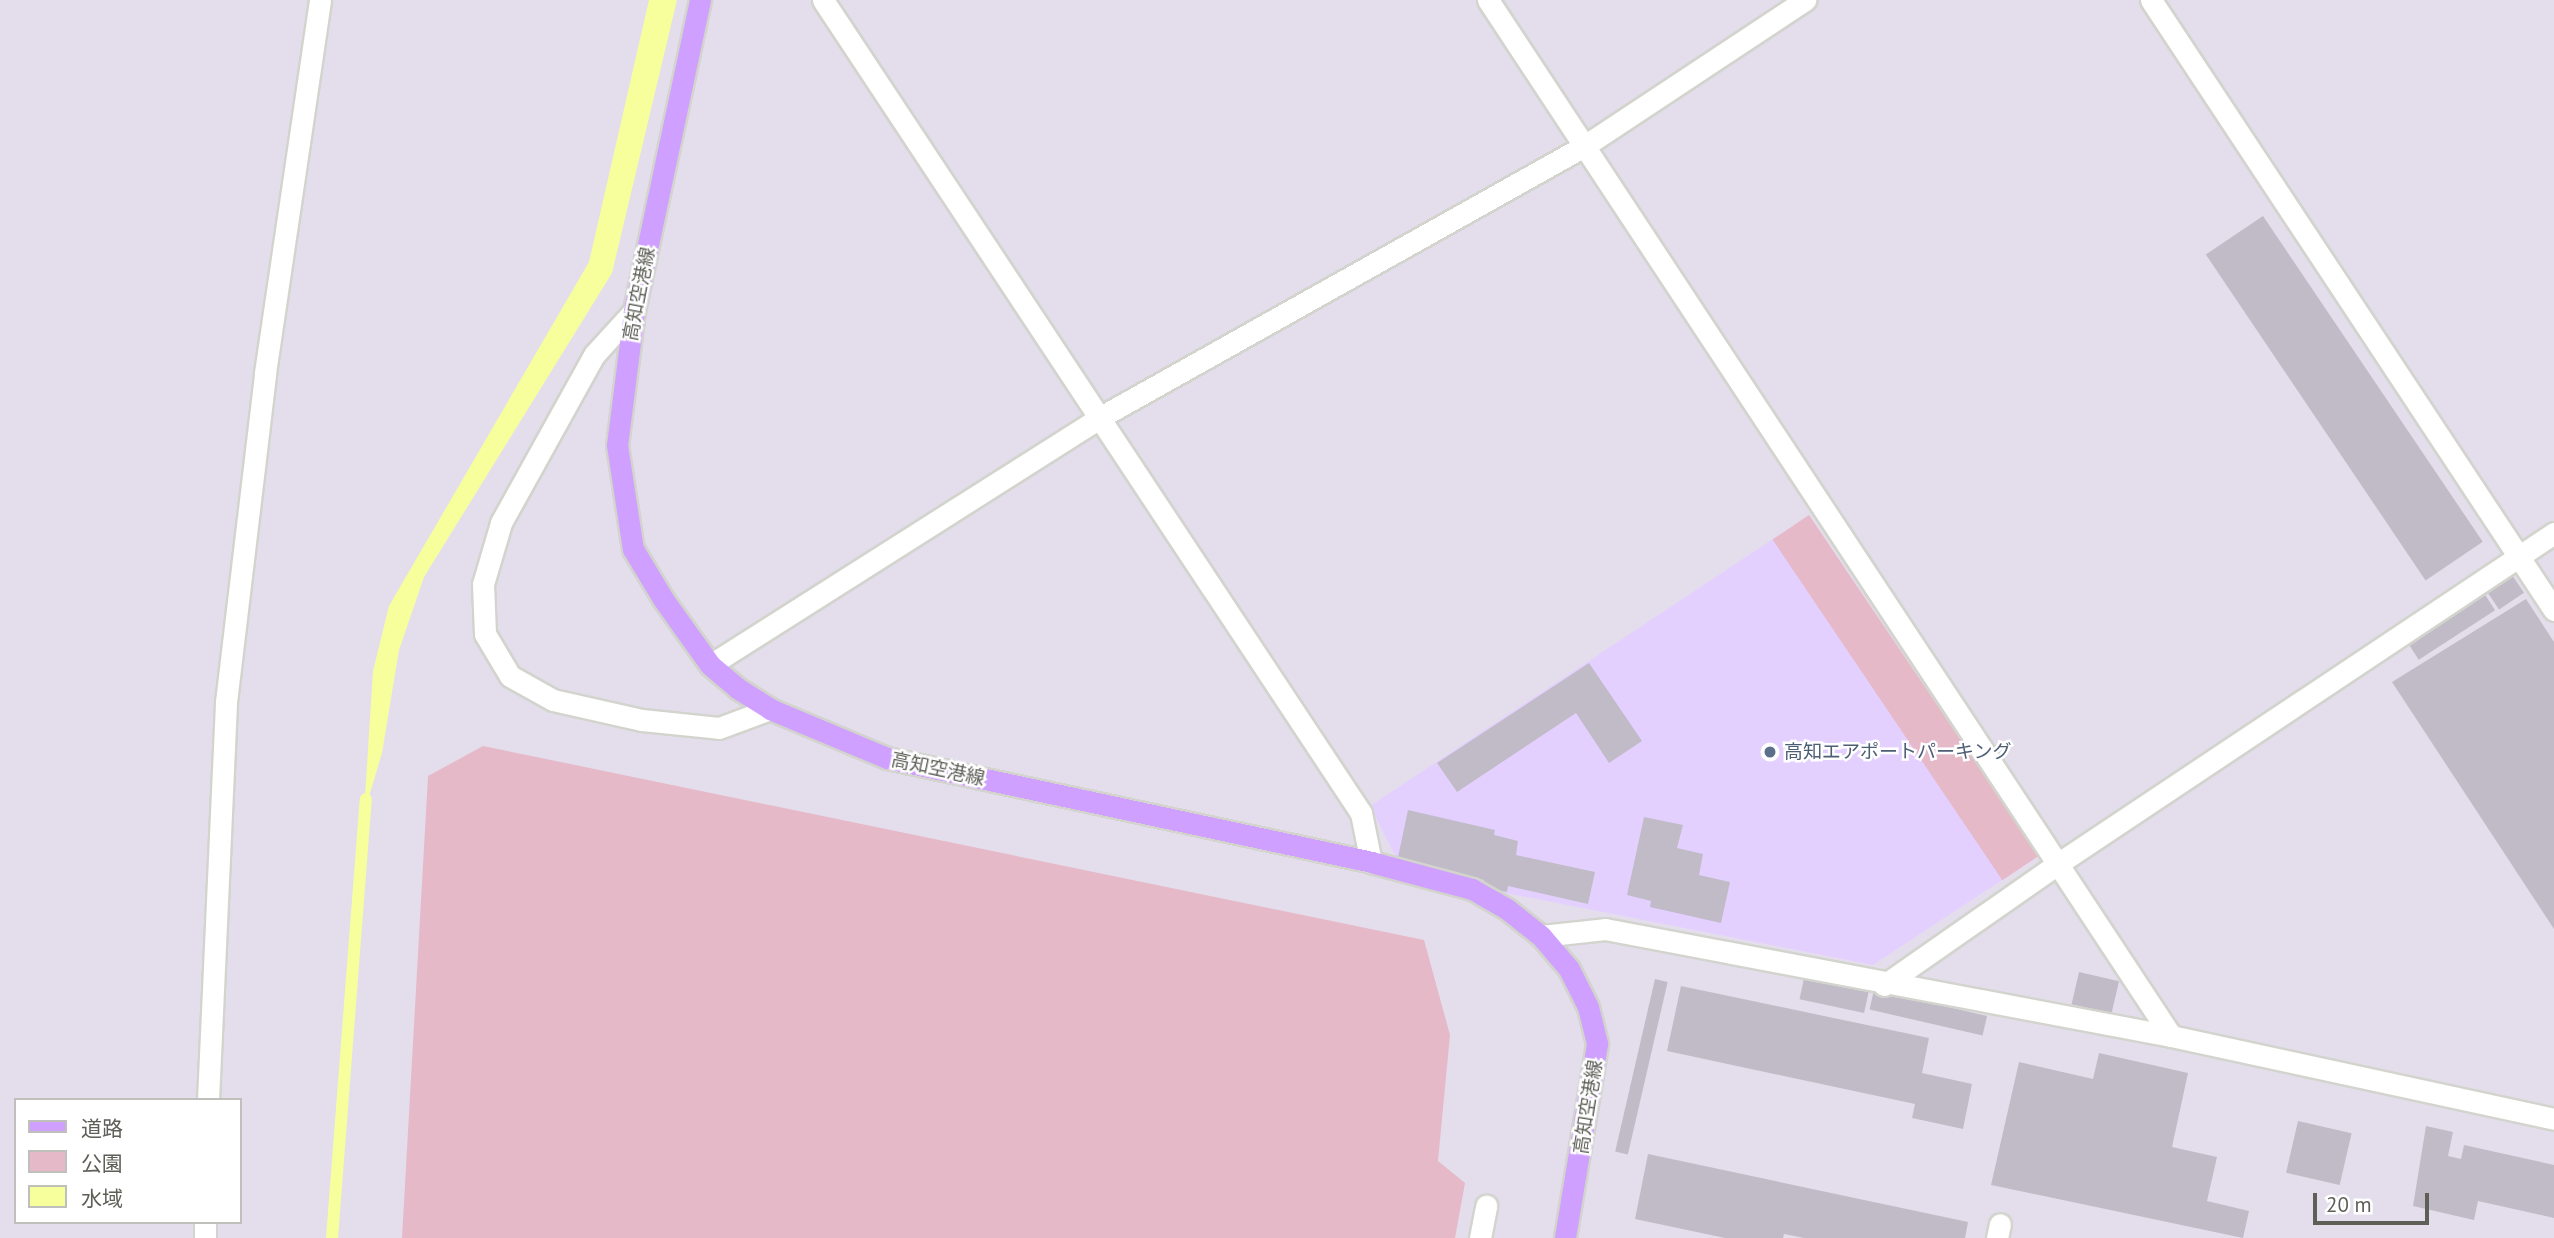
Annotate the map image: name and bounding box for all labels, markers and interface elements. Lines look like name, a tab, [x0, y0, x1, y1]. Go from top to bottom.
street label: 高知空港線	[619, 245, 659, 343]
place label: 高知エアポートパーキング	[1784, 741, 2012, 763]
marker: 高知エアポートパーキング	[1762, 744, 1778, 760]
street label: 高知空港線	[889, 748, 987, 790]
street label: 高知空港線	[1569, 1058, 1607, 1156]
legend	[14, 1098, 242, 1224]
text: 道路	[81, 1115, 123, 1142]
text: 公園	[81, 1150, 123, 1177]
scale bar	[2316, 1178, 2432, 1222]
text: 水域	[81, 1185, 123, 1212]
text: 20 m	[2326, 1191, 2372, 1218]

